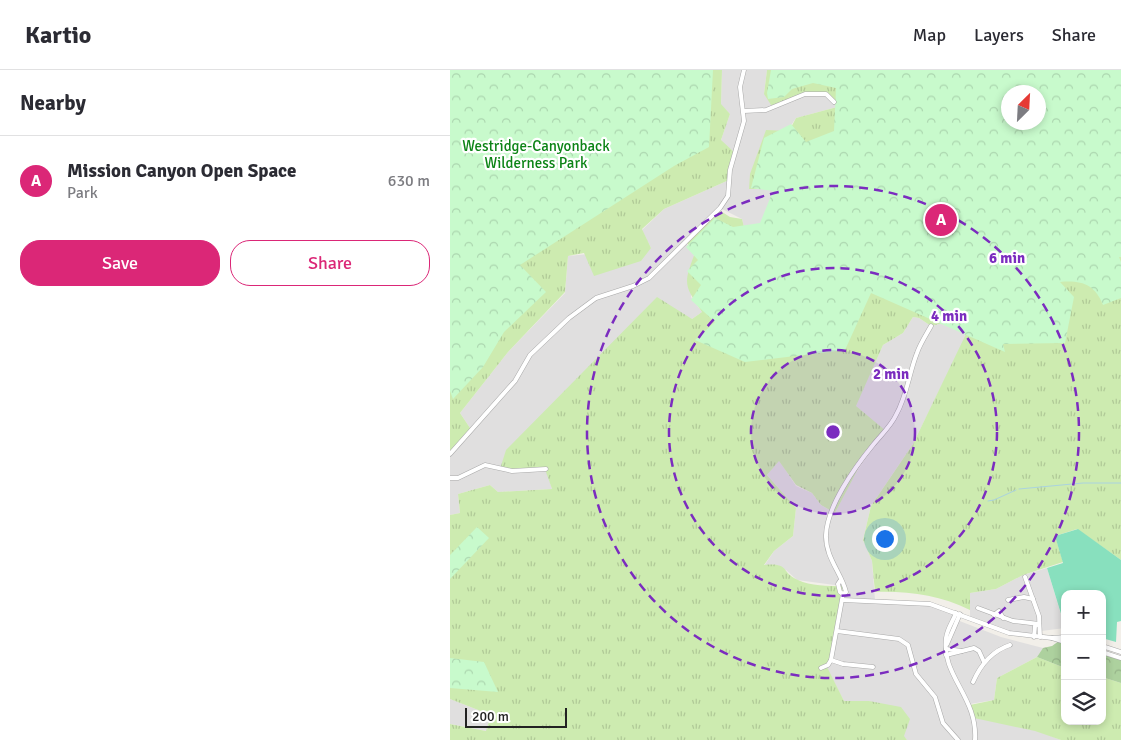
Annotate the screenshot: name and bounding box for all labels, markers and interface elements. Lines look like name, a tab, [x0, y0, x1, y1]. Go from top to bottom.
text: Kartio	[25, 20, 91, 50]
text: Map	[913, 24, 946, 46]
text: Layers	[974, 24, 1024, 46]
text: Share	[1052, 24, 1096, 46]
north arrow	[1001, 85, 1046, 130]
text: Nearby	[20, 90, 86, 116]
park label: Westridge-Canyonback Wilderness Park	[462, 137, 610, 172]
text: Mission Canyon Open Space	[67, 159, 296, 183]
text: A	[31, 171, 41, 191]
text: 630 m	[388, 171, 430, 191]
text: Park	[67, 183, 98, 203]
pin: A	[925, 201, 957, 239]
button: Save	[20, 240, 220, 286]
button: Share	[230, 240, 430, 286]
text: 6 min	[989, 249, 1025, 267]
text: 4 min	[931, 307, 967, 325]
text: 2 min	[873, 365, 909, 383]
centre of rings	[824, 423, 842, 441]
your location	[872, 526, 898, 552]
map controls	[1061, 590, 1106, 725]
button: +	[1061, 590, 1106, 635]
button: −	[1061, 635, 1106, 680]
button: layers	[1061, 680, 1106, 725]
scale bar	[465, 705, 568, 728]
text: 200 m	[472, 708, 509, 725]

